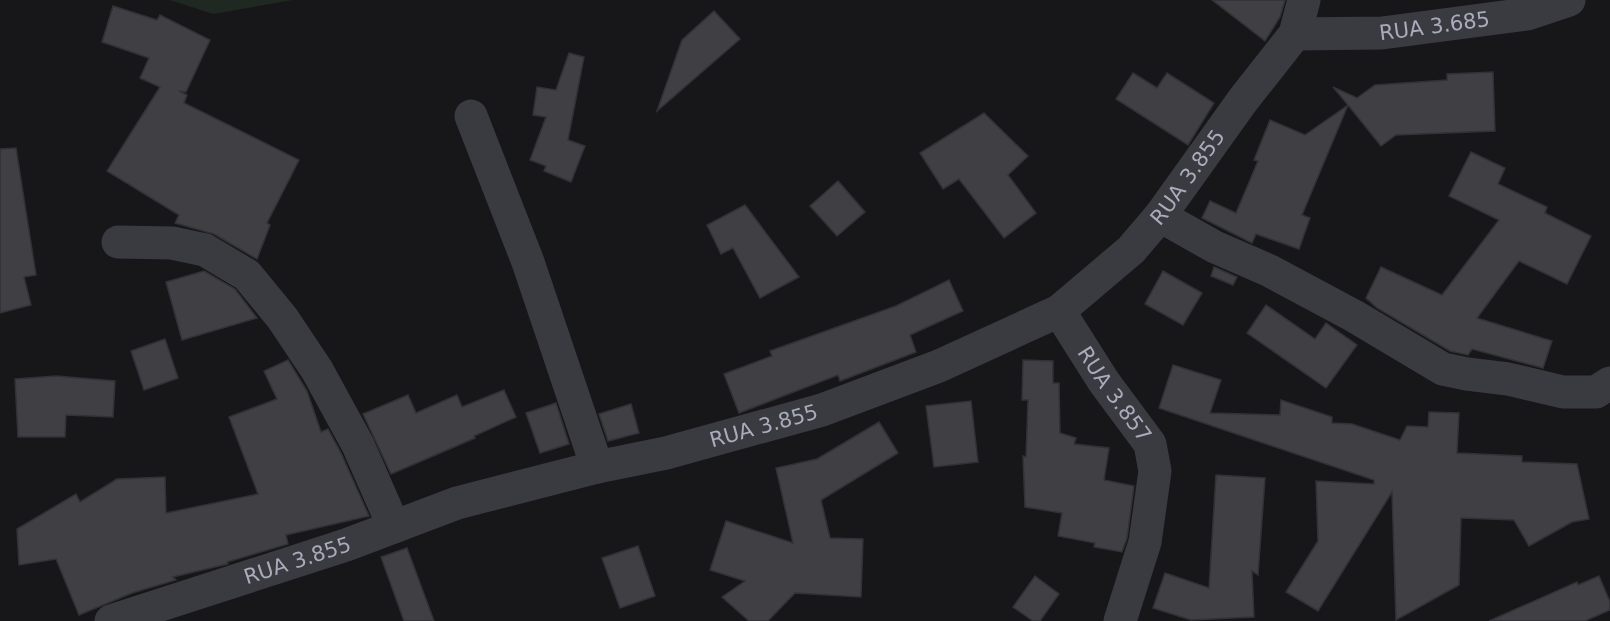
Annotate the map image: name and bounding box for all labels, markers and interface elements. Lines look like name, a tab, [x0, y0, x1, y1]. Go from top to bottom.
street label: RUA 3.685	[1378, 7, 1491, 45]
street label: RUA 3.855	[1146, 125, 1230, 230]
street label: RUA 3.857	[1073, 342, 1156, 447]
street label: RUA 3.855	[707, 400, 821, 452]
street label: RUA 3.855	[241, 532, 354, 589]

